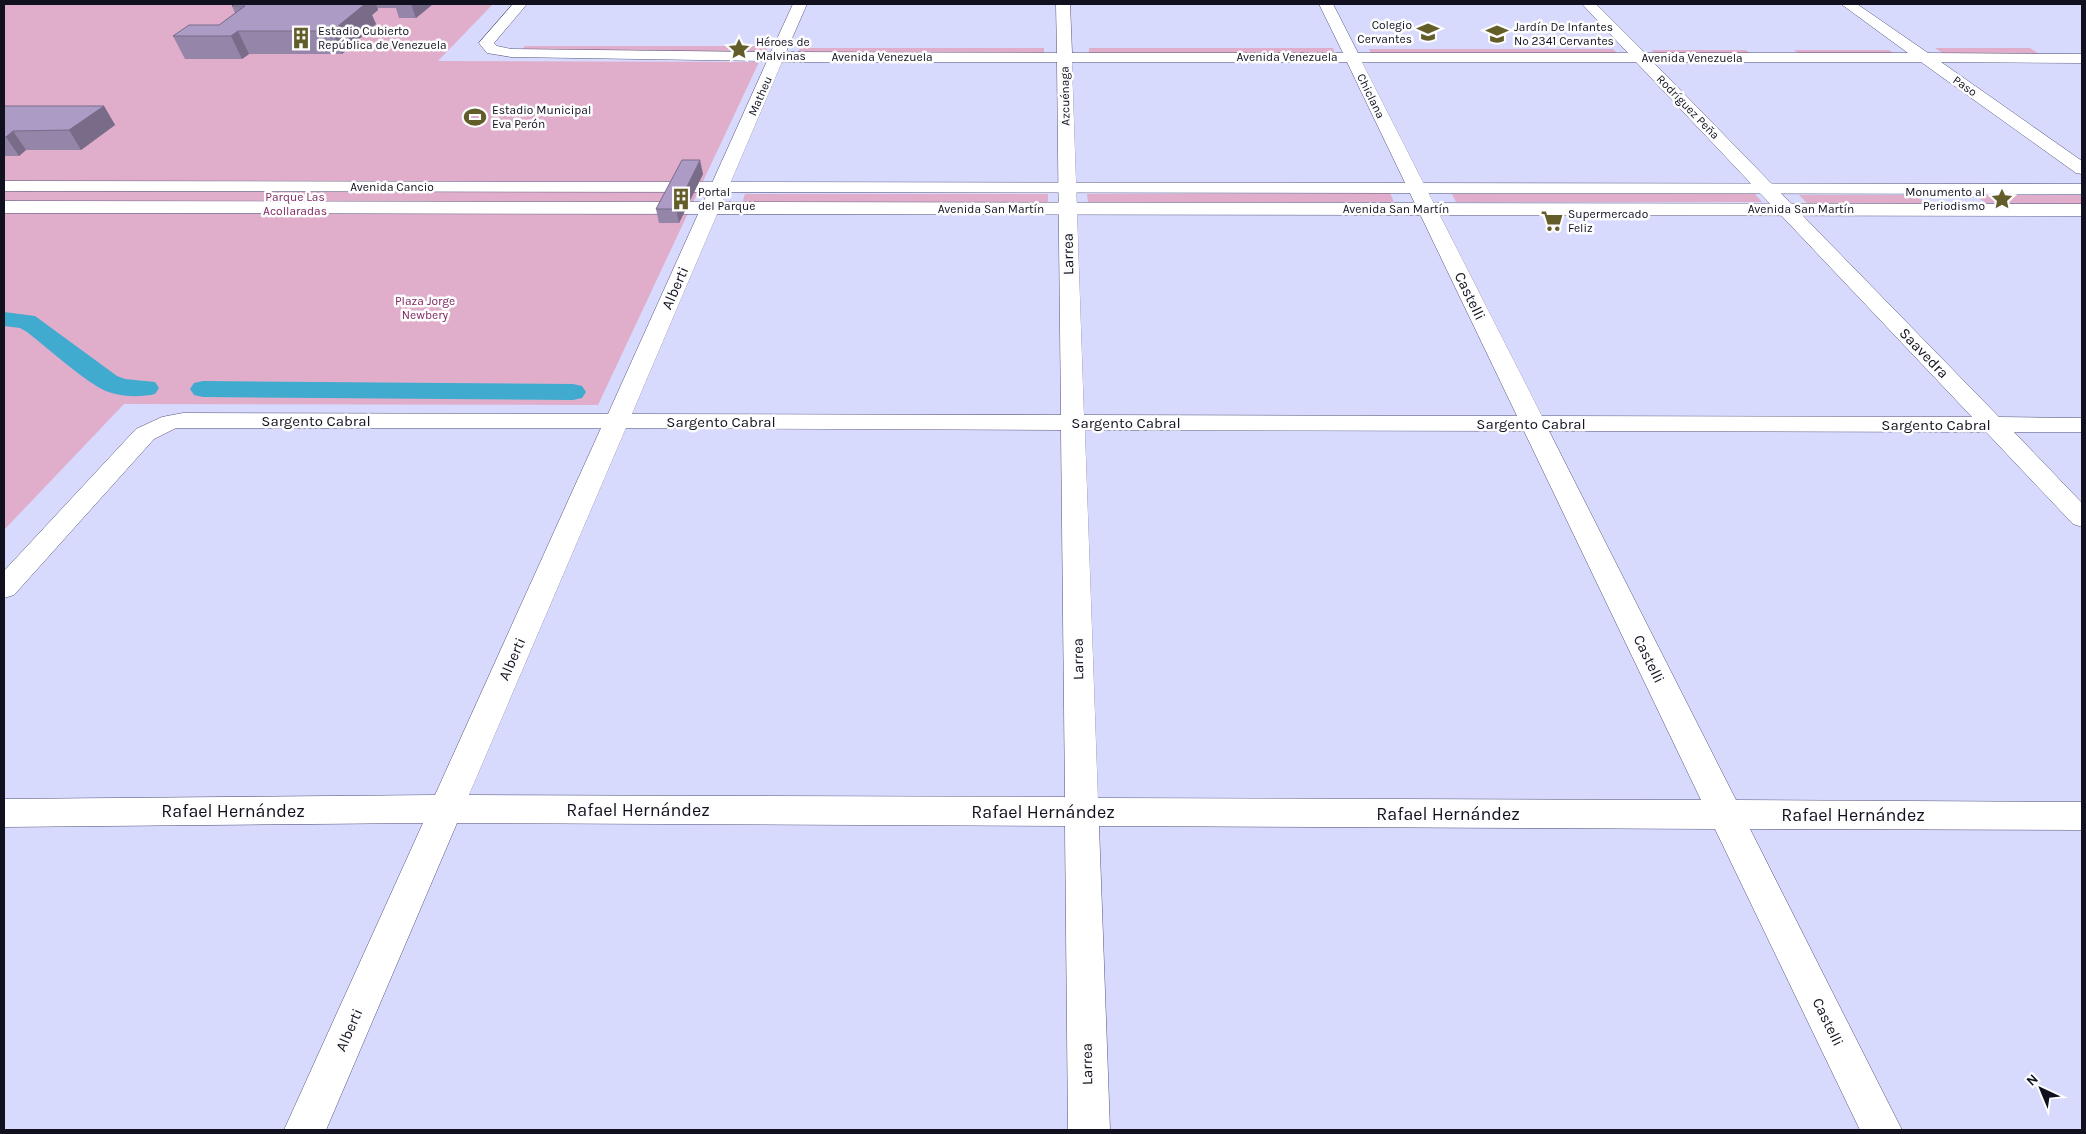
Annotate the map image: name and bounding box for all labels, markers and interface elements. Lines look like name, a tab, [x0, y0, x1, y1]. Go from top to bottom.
place label: Colegio Cervantes	[1357, 18, 1412, 46]
school or university icon: Colegio Cervantes	[1415, 19, 1441, 45]
place label: Jardín De Infantes Nº 2341 Cervantes	[1514, 20, 1614, 48]
school or university icon: Jardín De Infantes Nº 2341 Cervantes	[1484, 21, 1510, 47]
place label: Estadio Cubierto República de Venezuela	[318, 24, 447, 52]
building icon: Estadio Cubierto República de Venezuela	[288, 25, 314, 51]
place label: Héroes de Malvinas	[756, 35, 810, 63]
place icon: Héroes de Malvinas	[726, 36, 752, 62]
street label: Avenida Venezuela	[831, 50, 933, 64]
street label: Avenida Venezuela	[1236, 50, 1338, 64]
street label: Avenida Venezuela	[1641, 51, 1743, 65]
street label: Azcuénaga	[1057, 66, 1073, 126]
street label: Chiclana	[1354, 71, 1388, 121]
street label: Rodríguez Peña	[1654, 72, 1722, 142]
street label: Paso	[1950, 73, 1980, 99]
street label: Matheu	[745, 74, 775, 118]
place label: Estadio Municipal Eva Perón	[492, 103, 591, 131]
sports icon: Estadio Municipal Eva Perón	[462, 104, 488, 130]
street label: Avenida Cancio	[350, 180, 434, 194]
place label: Portal del Parque	[698, 185, 756, 213]
place label: Monumento al Periodismo	[1905, 185, 1985, 213]
building icon: Portal del Parque	[668, 186, 694, 212]
place icon: Monumento al Periodismo	[1989, 186, 2015, 212]
park label: Parque Las Acollaradas	[263, 190, 327, 218]
street label: Avenida San Martín	[938, 202, 1044, 216]
street label: Avenida San Martín	[1343, 202, 1449, 216]
street label: Avenida San Martín	[1748, 202, 1854, 216]
place label: Supermercado Feliz	[1568, 207, 1648, 235]
supermarket icon: Supermercado Feliz	[1539, 208, 1565, 234]
street label: Larrea	[1059, 233, 1077, 275]
street label: Alberti	[658, 264, 692, 312]
street label: Castelli	[1451, 269, 1489, 323]
park label: Plaza Jorge Newbery	[395, 294, 455, 322]
street label: Saavedra	[1896, 324, 1952, 382]
street label: Sargento Cabral	[261, 412, 371, 430]
street label: Sargento Cabral	[666, 413, 776, 431]
street label: Sargento Cabral	[1071, 414, 1181, 432]
street label: Sargento Cabral	[1476, 415, 1586, 433]
street label: Sargento Cabral	[1881, 416, 1991, 434]
street label: Castelli	[1630, 632, 1668, 686]
street label: Alberti	[495, 635, 529, 683]
street label: Larrea	[1069, 638, 1087, 680]
street label: Rafael Hernández	[566, 799, 710, 821]
street label: Rafael Hernández	[161, 800, 305, 822]
street label: Rafael Hernández	[971, 801, 1115, 823]
street label: Rafael Hernández	[1376, 803, 1520, 825]
street label: Rafael Hernández	[1781, 804, 1925, 826]
street label: Castelli	[1809, 995, 1847, 1049]
street label: Alberti	[332, 1006, 366, 1054]
street label: Larrea	[1078, 1043, 1096, 1085]
north arrow	[2016, 1064, 2066, 1114]
text: N	[2023, 1070, 2042, 1090]

